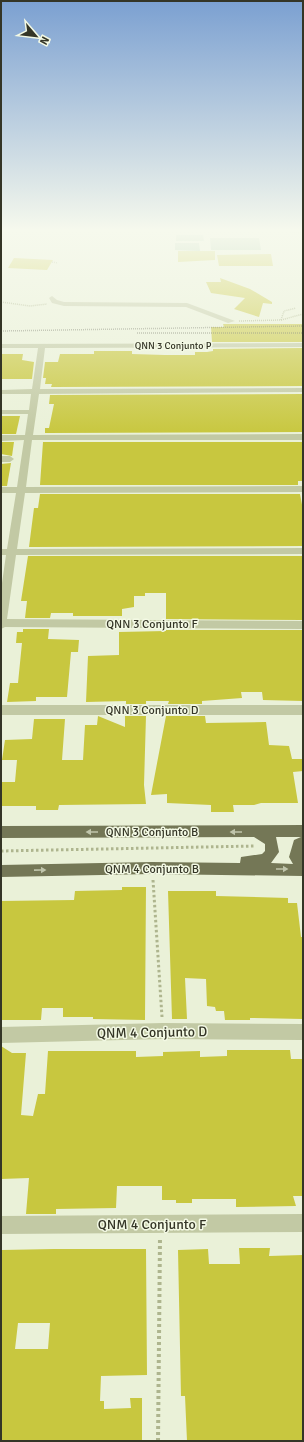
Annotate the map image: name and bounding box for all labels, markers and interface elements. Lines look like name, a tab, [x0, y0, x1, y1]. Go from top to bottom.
north arrow	[16, 16, 56, 56]
text: N	[37, 34, 52, 47]
street label: QNN 3 Conjunto P	[135, 340, 212, 352]
street label: QNN 3 Conjunto F	[106, 617, 198, 632]
street label: QNN 3 Conjunto D	[105, 703, 199, 718]
street label: QNN 3 Conjunto B	[106, 825, 198, 840]
one-way arrow	[85, 829, 98, 835]
one-way arrow	[229, 829, 242, 835]
street label: QNM 4 Conjunto B	[105, 862, 199, 877]
one-way arrow	[276, 866, 288, 873]
one-way arrow	[34, 867, 47, 873]
street label: QNM 4 Conjunto D	[97, 1023, 207, 1042]
street label: QNM 4 Conjunto F	[98, 1216, 206, 1233]

